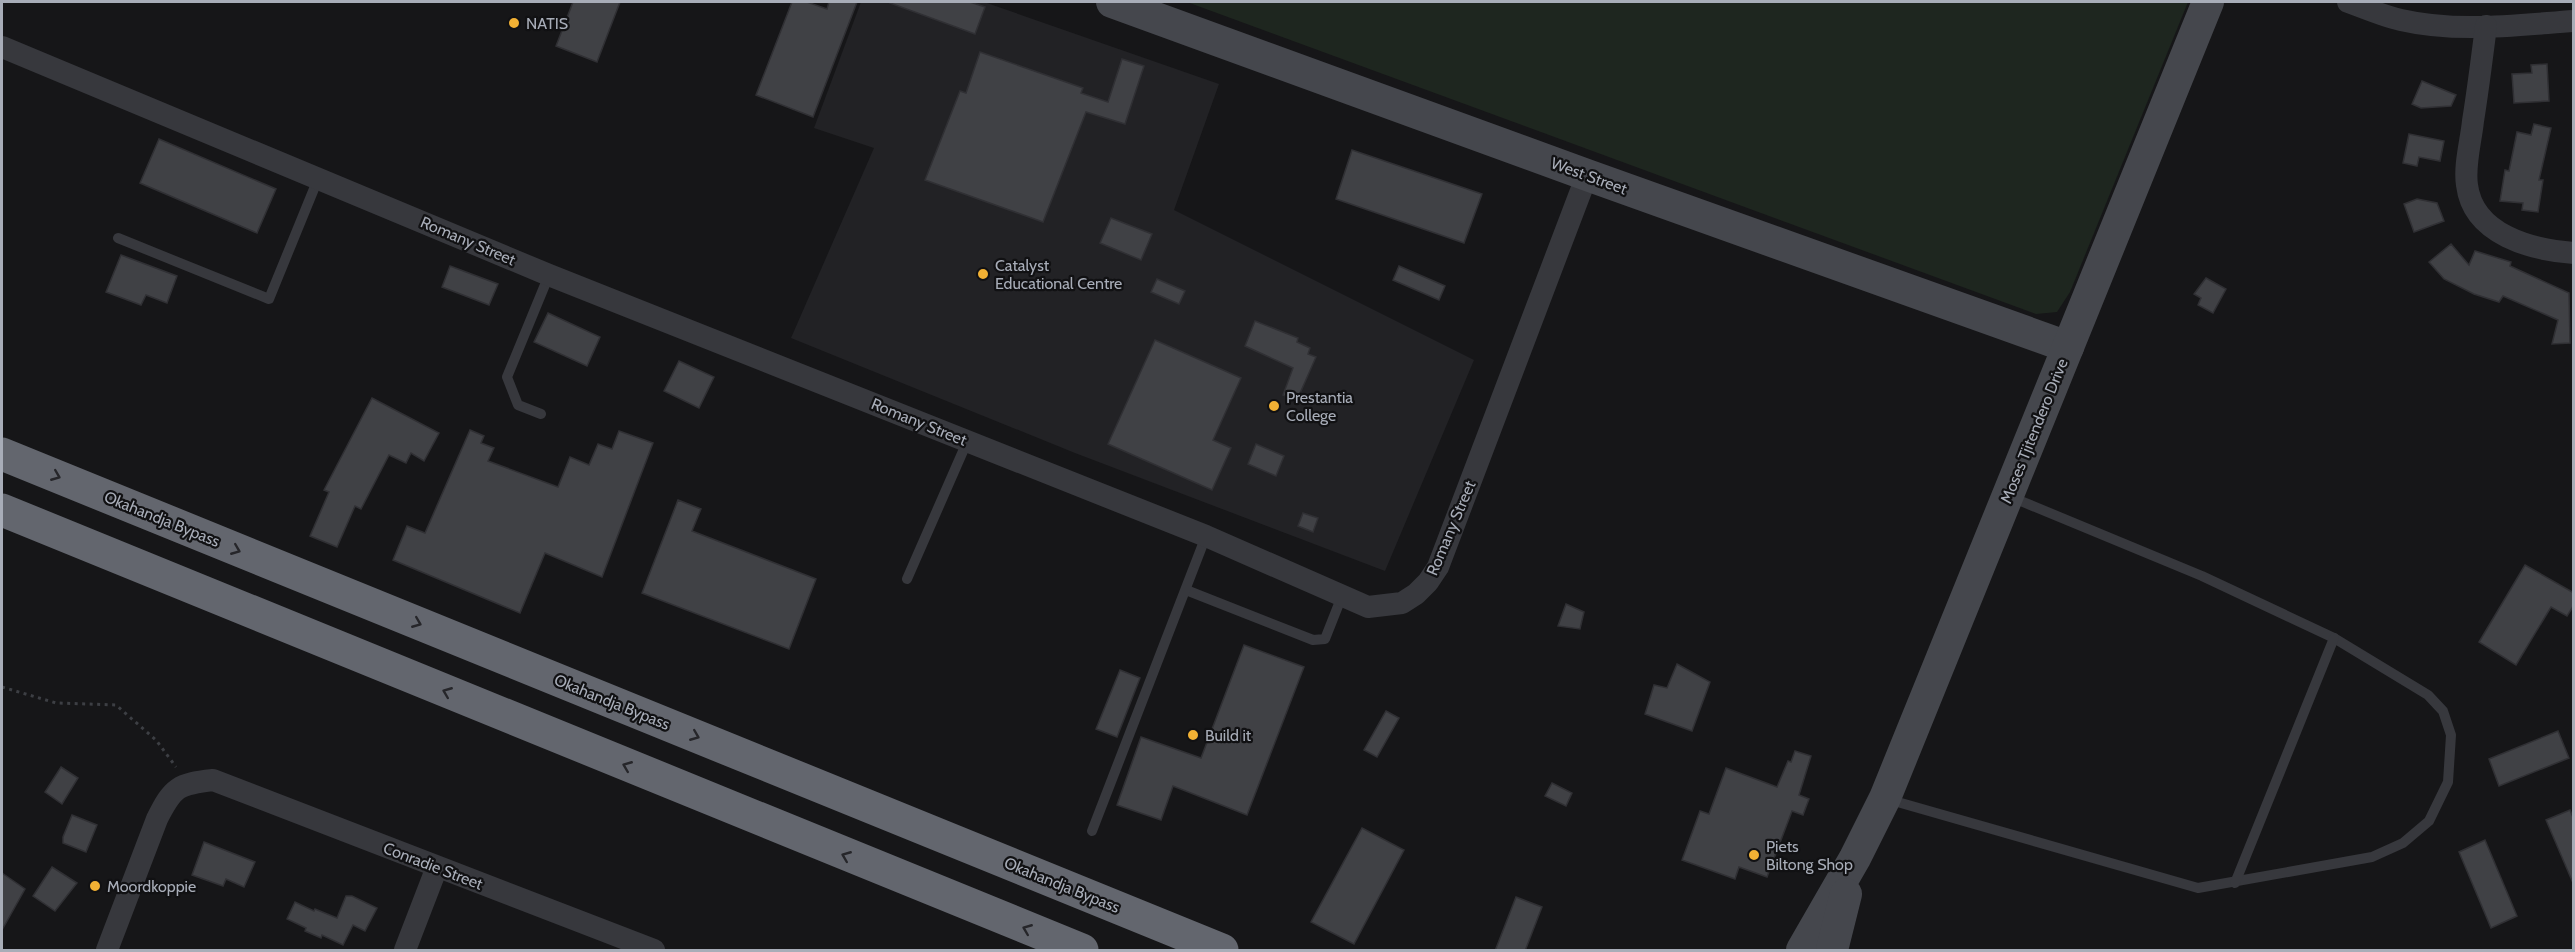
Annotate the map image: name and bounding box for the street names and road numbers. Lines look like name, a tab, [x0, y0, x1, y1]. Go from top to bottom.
street label: West Street	[1548, 153, 1630, 199]
street label: Romany Street	[418, 212, 519, 270]
street label: Moses Tjitendero Drive	[1996, 356, 2072, 506]
street label: Romany Street	[868, 394, 970, 450]
street label: Romany Street	[1422, 477, 1480, 578]
street label: Okahandja Bypass	[101, 487, 223, 551]
street label: Okahandja Bypass	[551, 670, 673, 734]
street label: Conradie Street	[380, 838, 486, 894]
street label: Okahandja Bypass	[1001, 853, 1123, 917]

